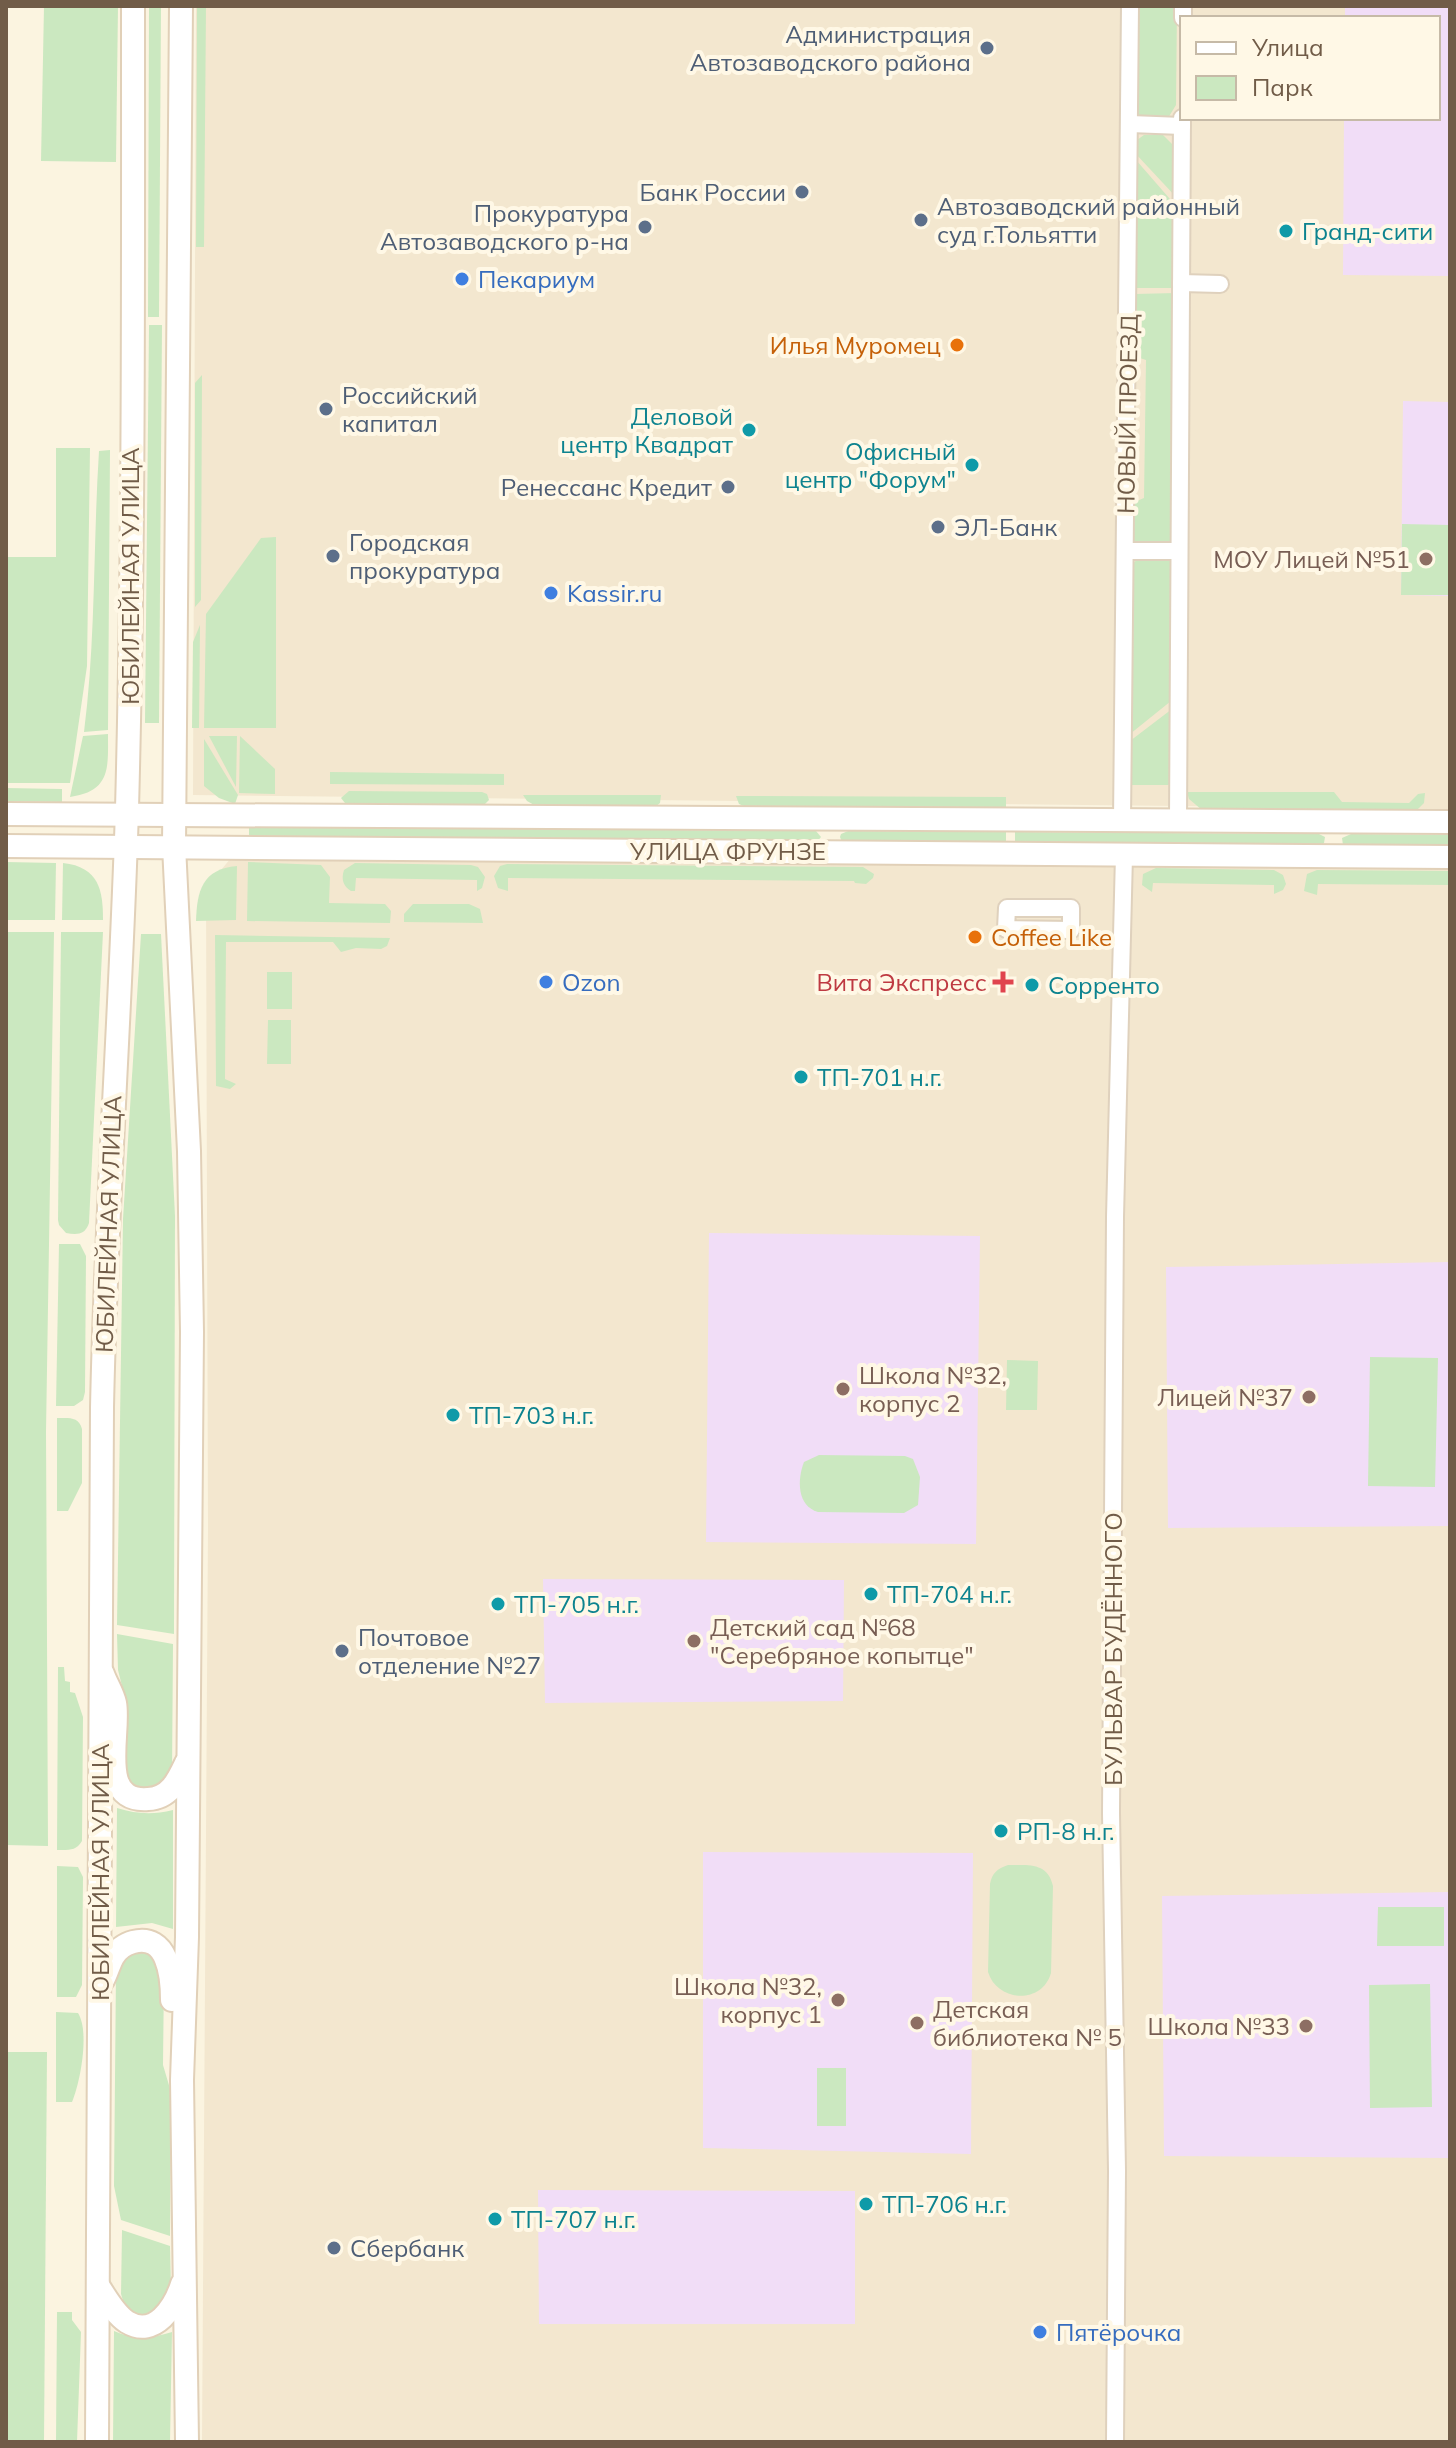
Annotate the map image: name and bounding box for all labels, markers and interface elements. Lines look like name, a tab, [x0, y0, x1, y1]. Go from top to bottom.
legend	[1180, 16, 1440, 120]
place label: Администрация Автозаводского района	[690, 19, 971, 77]
text: Улица	[1251, 32, 1324, 62]
marker: Администрация Автозаводского района	[978, 39, 996, 57]
text: Парк	[1252, 72, 1313, 102]
place label: Банк России	[640, 177, 786, 207]
marker: Банк России	[793, 183, 811, 201]
place label: Автозаводский районный суд г.Тольятти	[937, 191, 1240, 249]
place label: Прокуратура Автозаводского р-на	[380, 198, 629, 256]
marker: Автозаводский районный суд г.Тольятти	[912, 211, 930, 229]
place label: Гранд-сити	[1302, 216, 1433, 246]
marker: Прокуратура Автозаводского р-на	[636, 218, 654, 236]
marker: Гранд-сити	[1277, 222, 1295, 240]
place label: Пекариум	[478, 264, 595, 294]
marker: Пекариум	[453, 270, 471, 288]
street label: НОВЫЙ ПРОЕЗД	[1110, 314, 1144, 514]
place label: Илья Муромец	[770, 330, 941, 360]
marker: Илья Муромец	[948, 336, 966, 354]
place label: Российский капитал	[342, 380, 478, 438]
marker: Российский капитал	[317, 400, 335, 418]
place label: Деловой центр Квадрат	[560, 401, 733, 459]
marker: Деловой центр Квадрат	[740, 421, 758, 439]
place label: Офисный центр "Форум"	[785, 436, 956, 494]
street label: ЮБИЛЕЙНАЯ УЛИЦА	[115, 447, 145, 705]
marker: Офисный центр "Форум"	[963, 456, 981, 474]
place label: Ренессанс Кредит	[501, 472, 712, 502]
marker: Ренессанс Кредит	[719, 478, 737, 496]
place label: ЭЛ-Банк	[954, 512, 1057, 542]
marker: ЭЛ-Банк	[929, 518, 947, 536]
place label: Городская прокуратура	[349, 527, 500, 585]
place label: МОУ Лицей №51	[1213, 544, 1410, 574]
marker: Городская прокуратура	[324, 547, 342, 565]
marker: МОУ Лицей №51	[1417, 550, 1435, 568]
place label: Kassir.ru	[567, 578, 662, 608]
marker: Kassir.ru	[542, 584, 560, 602]
street label: УЛИЦА ФРУНЗЕ	[629, 836, 826, 866]
place label: Coffee Like	[991, 922, 1112, 952]
marker: Coffee Like	[966, 928, 984, 946]
place label: Ozon	[562, 967, 621, 997]
place label: Вита Экспресс	[817, 967, 987, 997]
place label: Сорренто	[1048, 970, 1160, 1000]
marker: Ozon	[537, 973, 555, 991]
marker: Вита Экспресс	[994, 973, 1012, 991]
marker: Сорренто	[1023, 976, 1041, 994]
place label: ТП-701 н.г.	[817, 1062, 942, 1092]
marker: ТП-701 н.г.	[792, 1068, 810, 1086]
street label: ЮБИЛЕЙНАЯ УЛИЦА	[89, 1095, 127, 1353]
place label: Школа №32, корпус 2	[859, 1360, 1007, 1418]
marker: Школа №32, корпус 2	[834, 1380, 852, 1398]
place label: Лицей №37	[1157, 1382, 1293, 1412]
marker: Лицей №37	[1300, 1388, 1318, 1406]
place label: ТП-703 н.г.	[469, 1400, 594, 1430]
marker: ТП-703 н.г.	[444, 1406, 462, 1424]
street label: БУЛЬВАР БУДЁННОГО	[1098, 1512, 1128, 1786]
place label: ТП-704 н.г.	[887, 1579, 1012, 1609]
marker: ТП-704 н.г.	[862, 1585, 880, 1603]
place label: ТП-705 н.г.	[514, 1589, 639, 1619]
marker: ТП-705 н.г.	[489, 1595, 507, 1613]
place label: Детский сад №68 "Серебряное копытце"	[710, 1612, 974, 1670]
place label: Почтовое отделение №27	[358, 1622, 541, 1680]
marker: Детский сад №68 "Серебряное копытце"	[685, 1632, 703, 1650]
marker: Почтовое отделение №27	[333, 1642, 351, 1660]
street label: ЮБИЛЕЙНАЯ УЛИЦА	[85, 1743, 115, 2001]
place label: РП-8 н.г.	[1017, 1816, 1114, 1846]
marker: РП-8 н.г.	[992, 1822, 1010, 1840]
place label: Школа №32, корпус 1	[674, 1971, 822, 2029]
marker: Школа №32, корпус 1	[829, 1991, 847, 2009]
place label: Детская библиотека № 5	[933, 1994, 1122, 2052]
place label: Школа №33	[1148, 2011, 1290, 2041]
marker: Детская библиотека № 5	[908, 2014, 926, 2032]
marker: Школа №33	[1297, 2017, 1315, 2035]
place label: ТП-706 н.г.	[882, 2189, 1007, 2219]
marker: ТП-706 н.г.	[857, 2195, 875, 2213]
place label: ТП-707 н.г.	[511, 2204, 636, 2234]
marker: ТП-707 н.г.	[486, 2210, 504, 2228]
place label: Сбербанк	[350, 2233, 464, 2263]
marker: Сбербанк	[325, 2239, 343, 2257]
place label: Пятёрочка	[1056, 2317, 1181, 2347]
marker: Пятёрочка	[1031, 2323, 1049, 2341]

